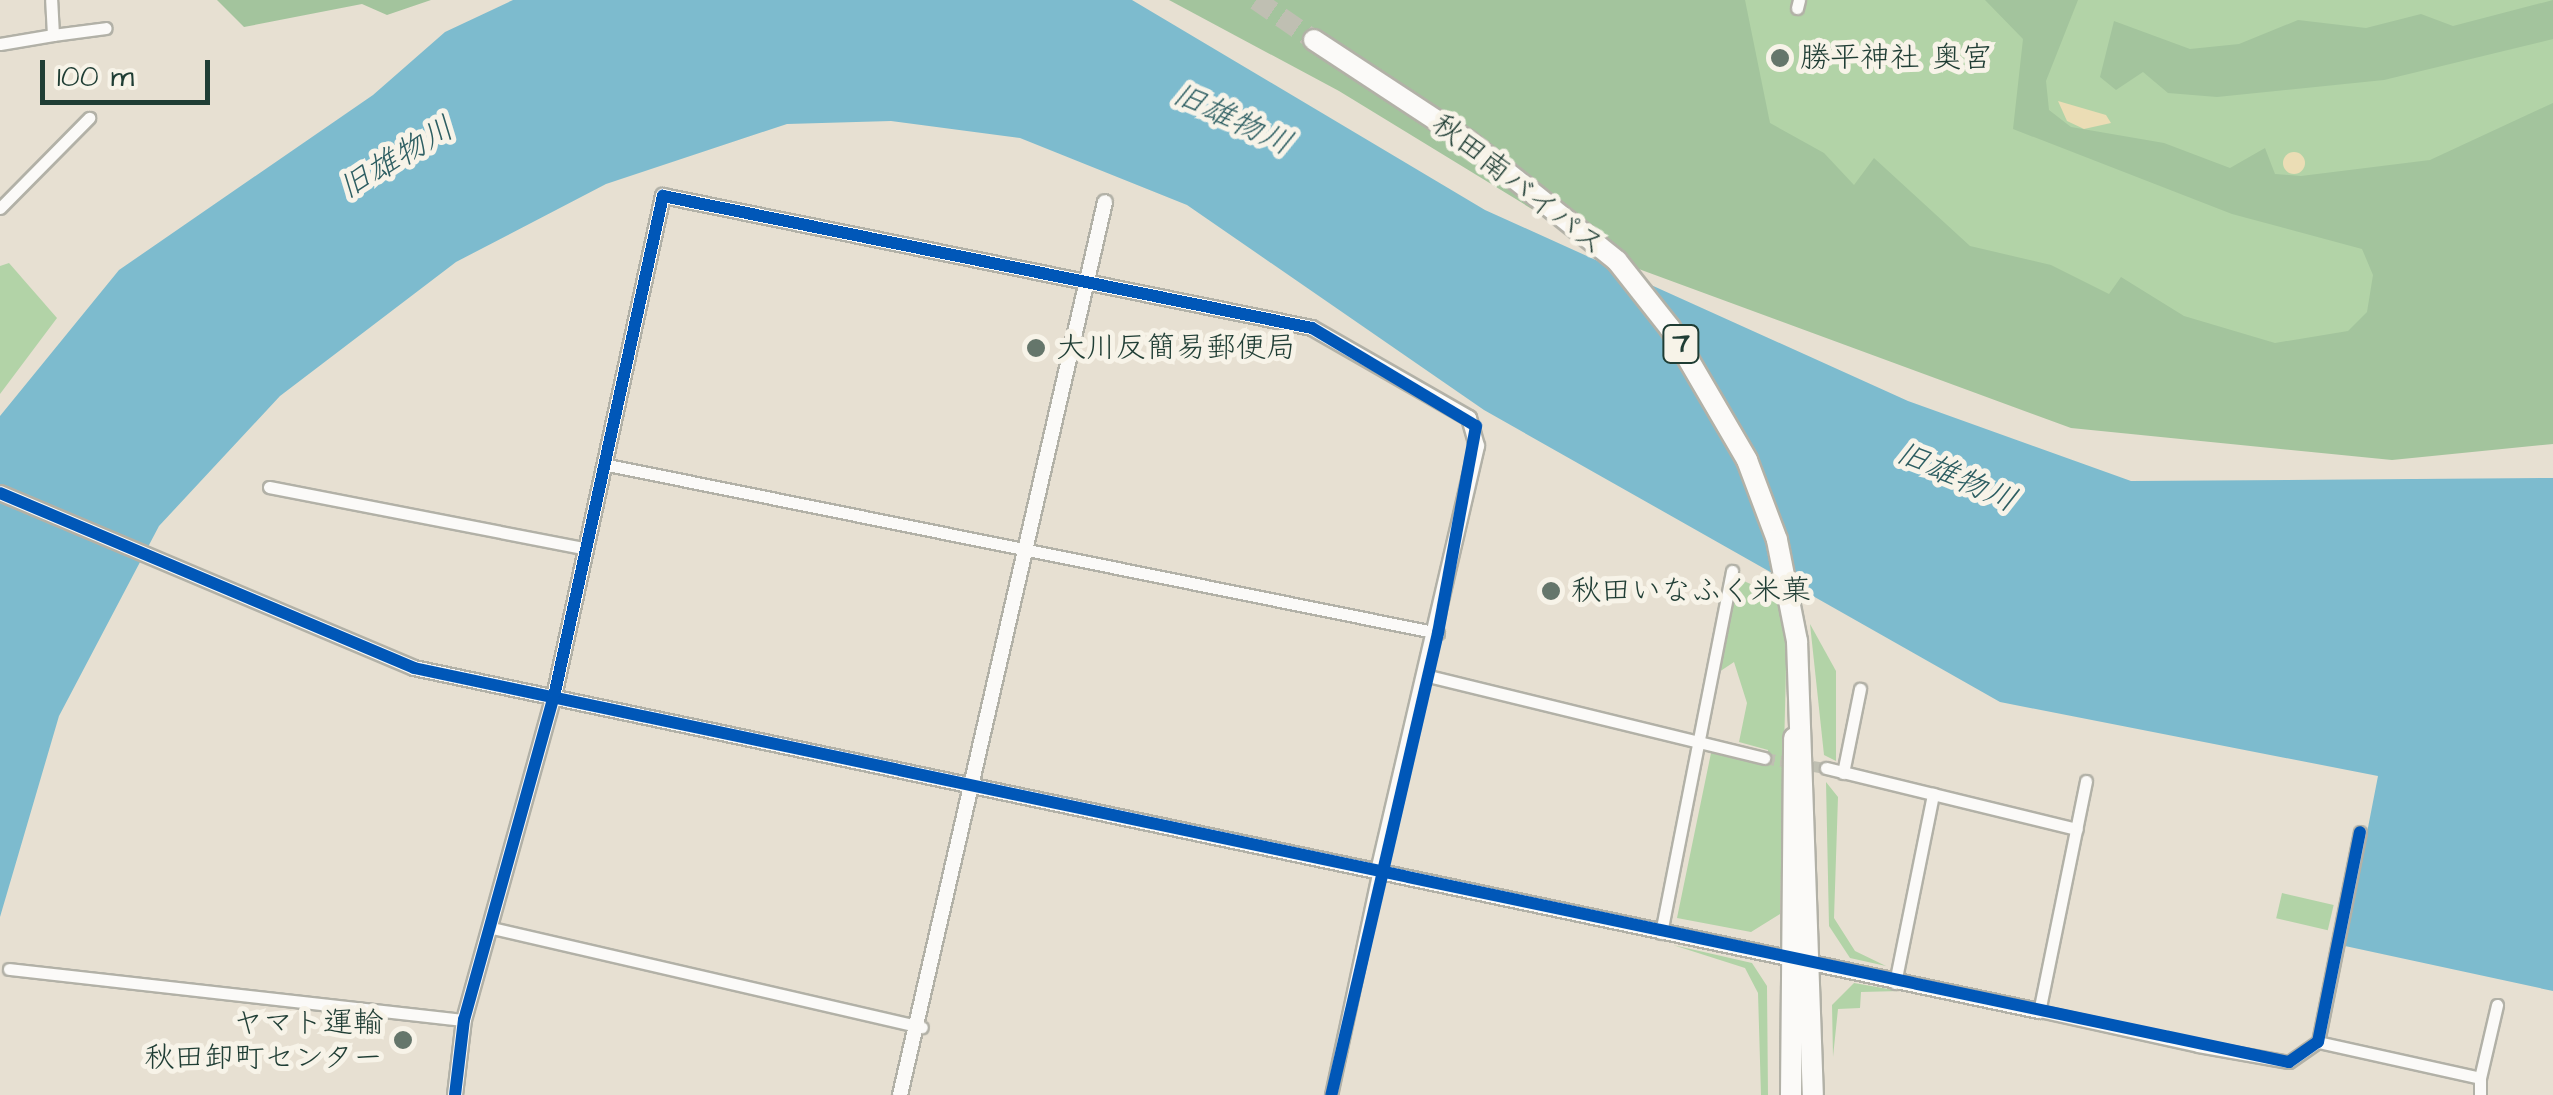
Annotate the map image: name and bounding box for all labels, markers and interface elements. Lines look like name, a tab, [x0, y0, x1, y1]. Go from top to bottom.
scale bar	[45, 40, 215, 102]
place label: 勝平神社 奥宮	[1800, 40, 1992, 76]
marker: 勝平神社 奥宮	[1769, 47, 1791, 69]
text: 100 m	[57, 56, 134, 98]
water label: 旧雄物川	[1166, 76, 1298, 164]
street label: 秋田南バイパス	[1424, 106, 1612, 264]
water label: 旧雄物川	[332, 110, 462, 208]
road number: 7	[1661, 321, 1701, 367]
place label: 大川反簡易郵便局	[1056, 330, 1296, 366]
marker: 大川反簡易郵便局	[1025, 337, 1047, 359]
water label: 旧雄物川	[1890, 434, 2022, 522]
place label: 秋田いなふく米菓	[1571, 573, 1811, 609]
marker: 秋田いなふく米菓	[1540, 580, 1562, 602]
place label: ヤマト運輸 秋田卸町センター	[143, 1005, 383, 1076]
marker: ヤマト運輸 秋田卸町センター	[392, 1029, 414, 1051]

